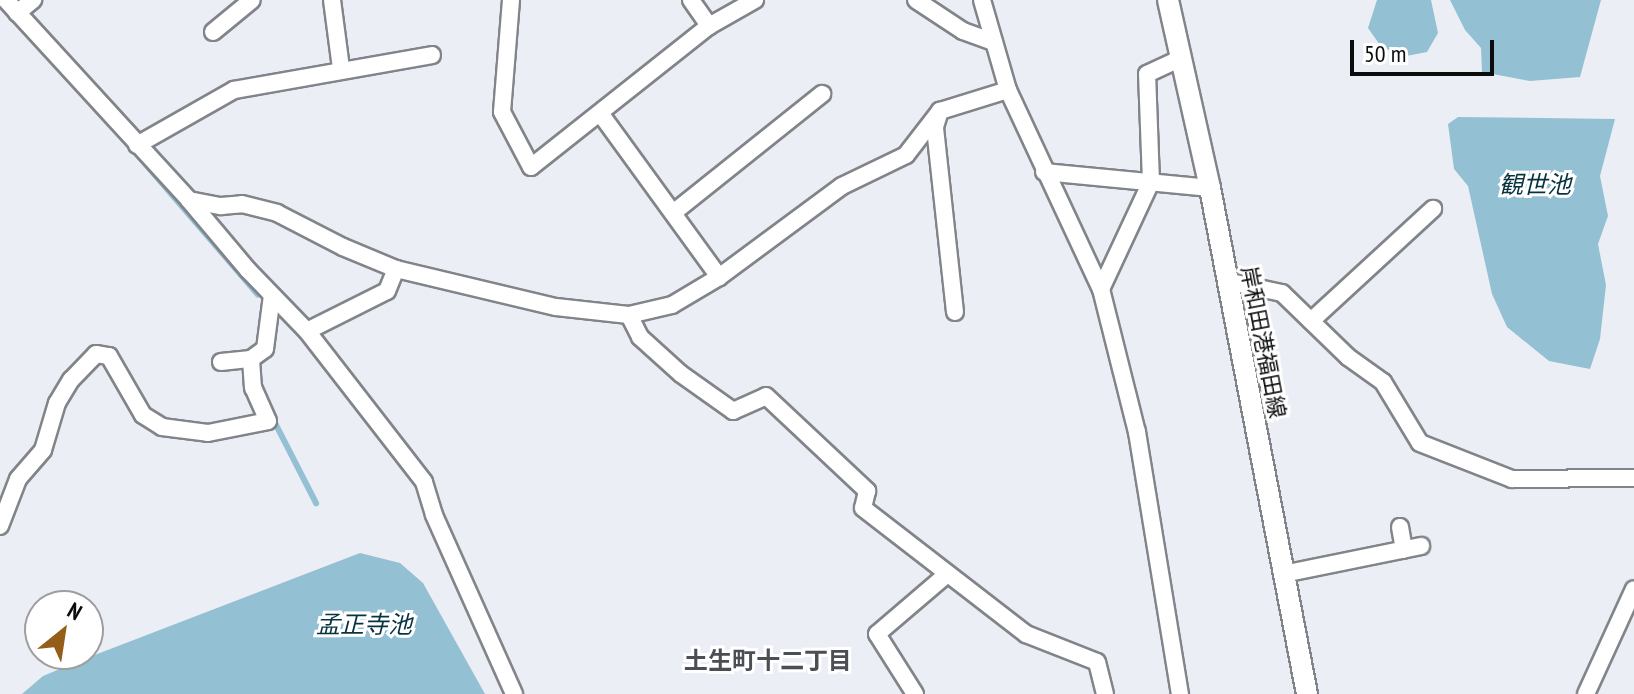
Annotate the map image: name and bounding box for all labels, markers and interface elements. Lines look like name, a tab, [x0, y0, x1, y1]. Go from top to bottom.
scale bar	[1354, 24, 1498, 74]
text: 50 m	[1364, 38, 1406, 69]
water label: 観世池	[1499, 171, 1571, 199]
street label: 岸和田港福田線	[1235, 264, 1291, 420]
north arrow	[24, 590, 104, 670]
text: N	[63, 596, 87, 626]
water label: 孟正寺池	[316, 611, 412, 639]
district label: 土生町十二丁目	[684, 647, 852, 675]

